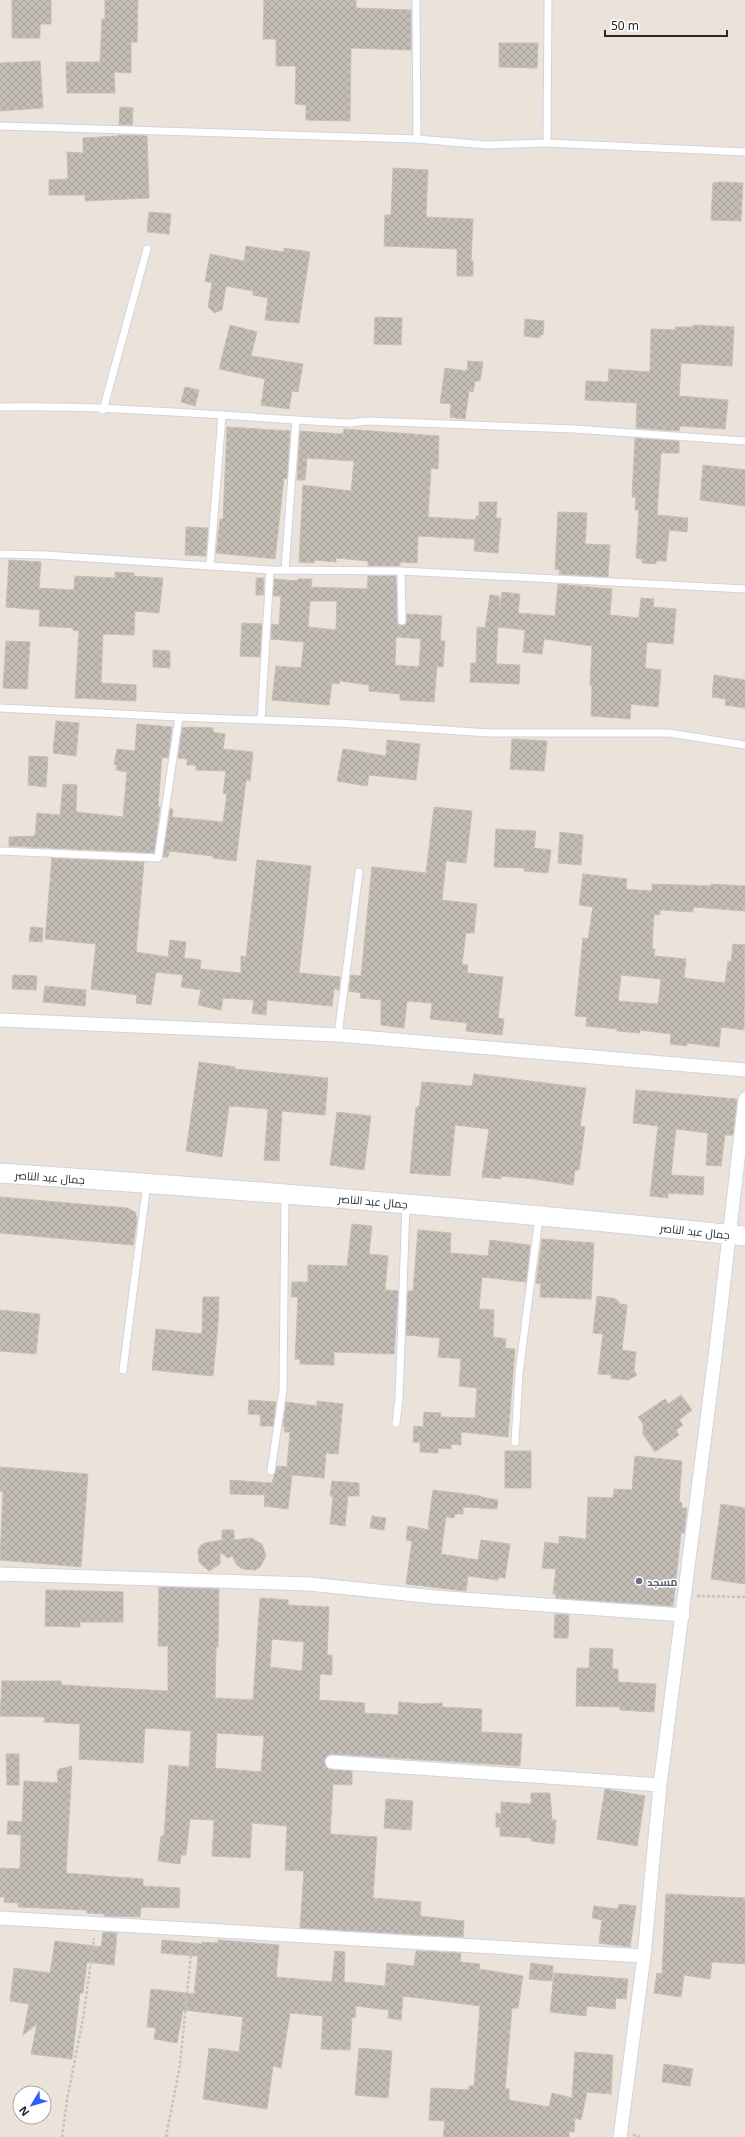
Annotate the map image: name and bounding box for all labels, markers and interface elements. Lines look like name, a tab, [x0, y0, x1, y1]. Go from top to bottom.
scale bar	[605, 12, 727, 38]
text: 50 m	[611, 17, 639, 34]
street label: جمال عبد الناصر	[14, 1167, 85, 1187]
street label: جمال عبد الناصر	[337, 1190, 408, 1212]
street label: جمال عبد الناصر	[658, 1220, 731, 1242]
place label: مسجد	[647, 1574, 678, 1589]
marker: مسجد	[634, 1576, 644, 1586]
north arrow	[12, 2085, 52, 2125]
text: N	[15, 2103, 32, 2120]

